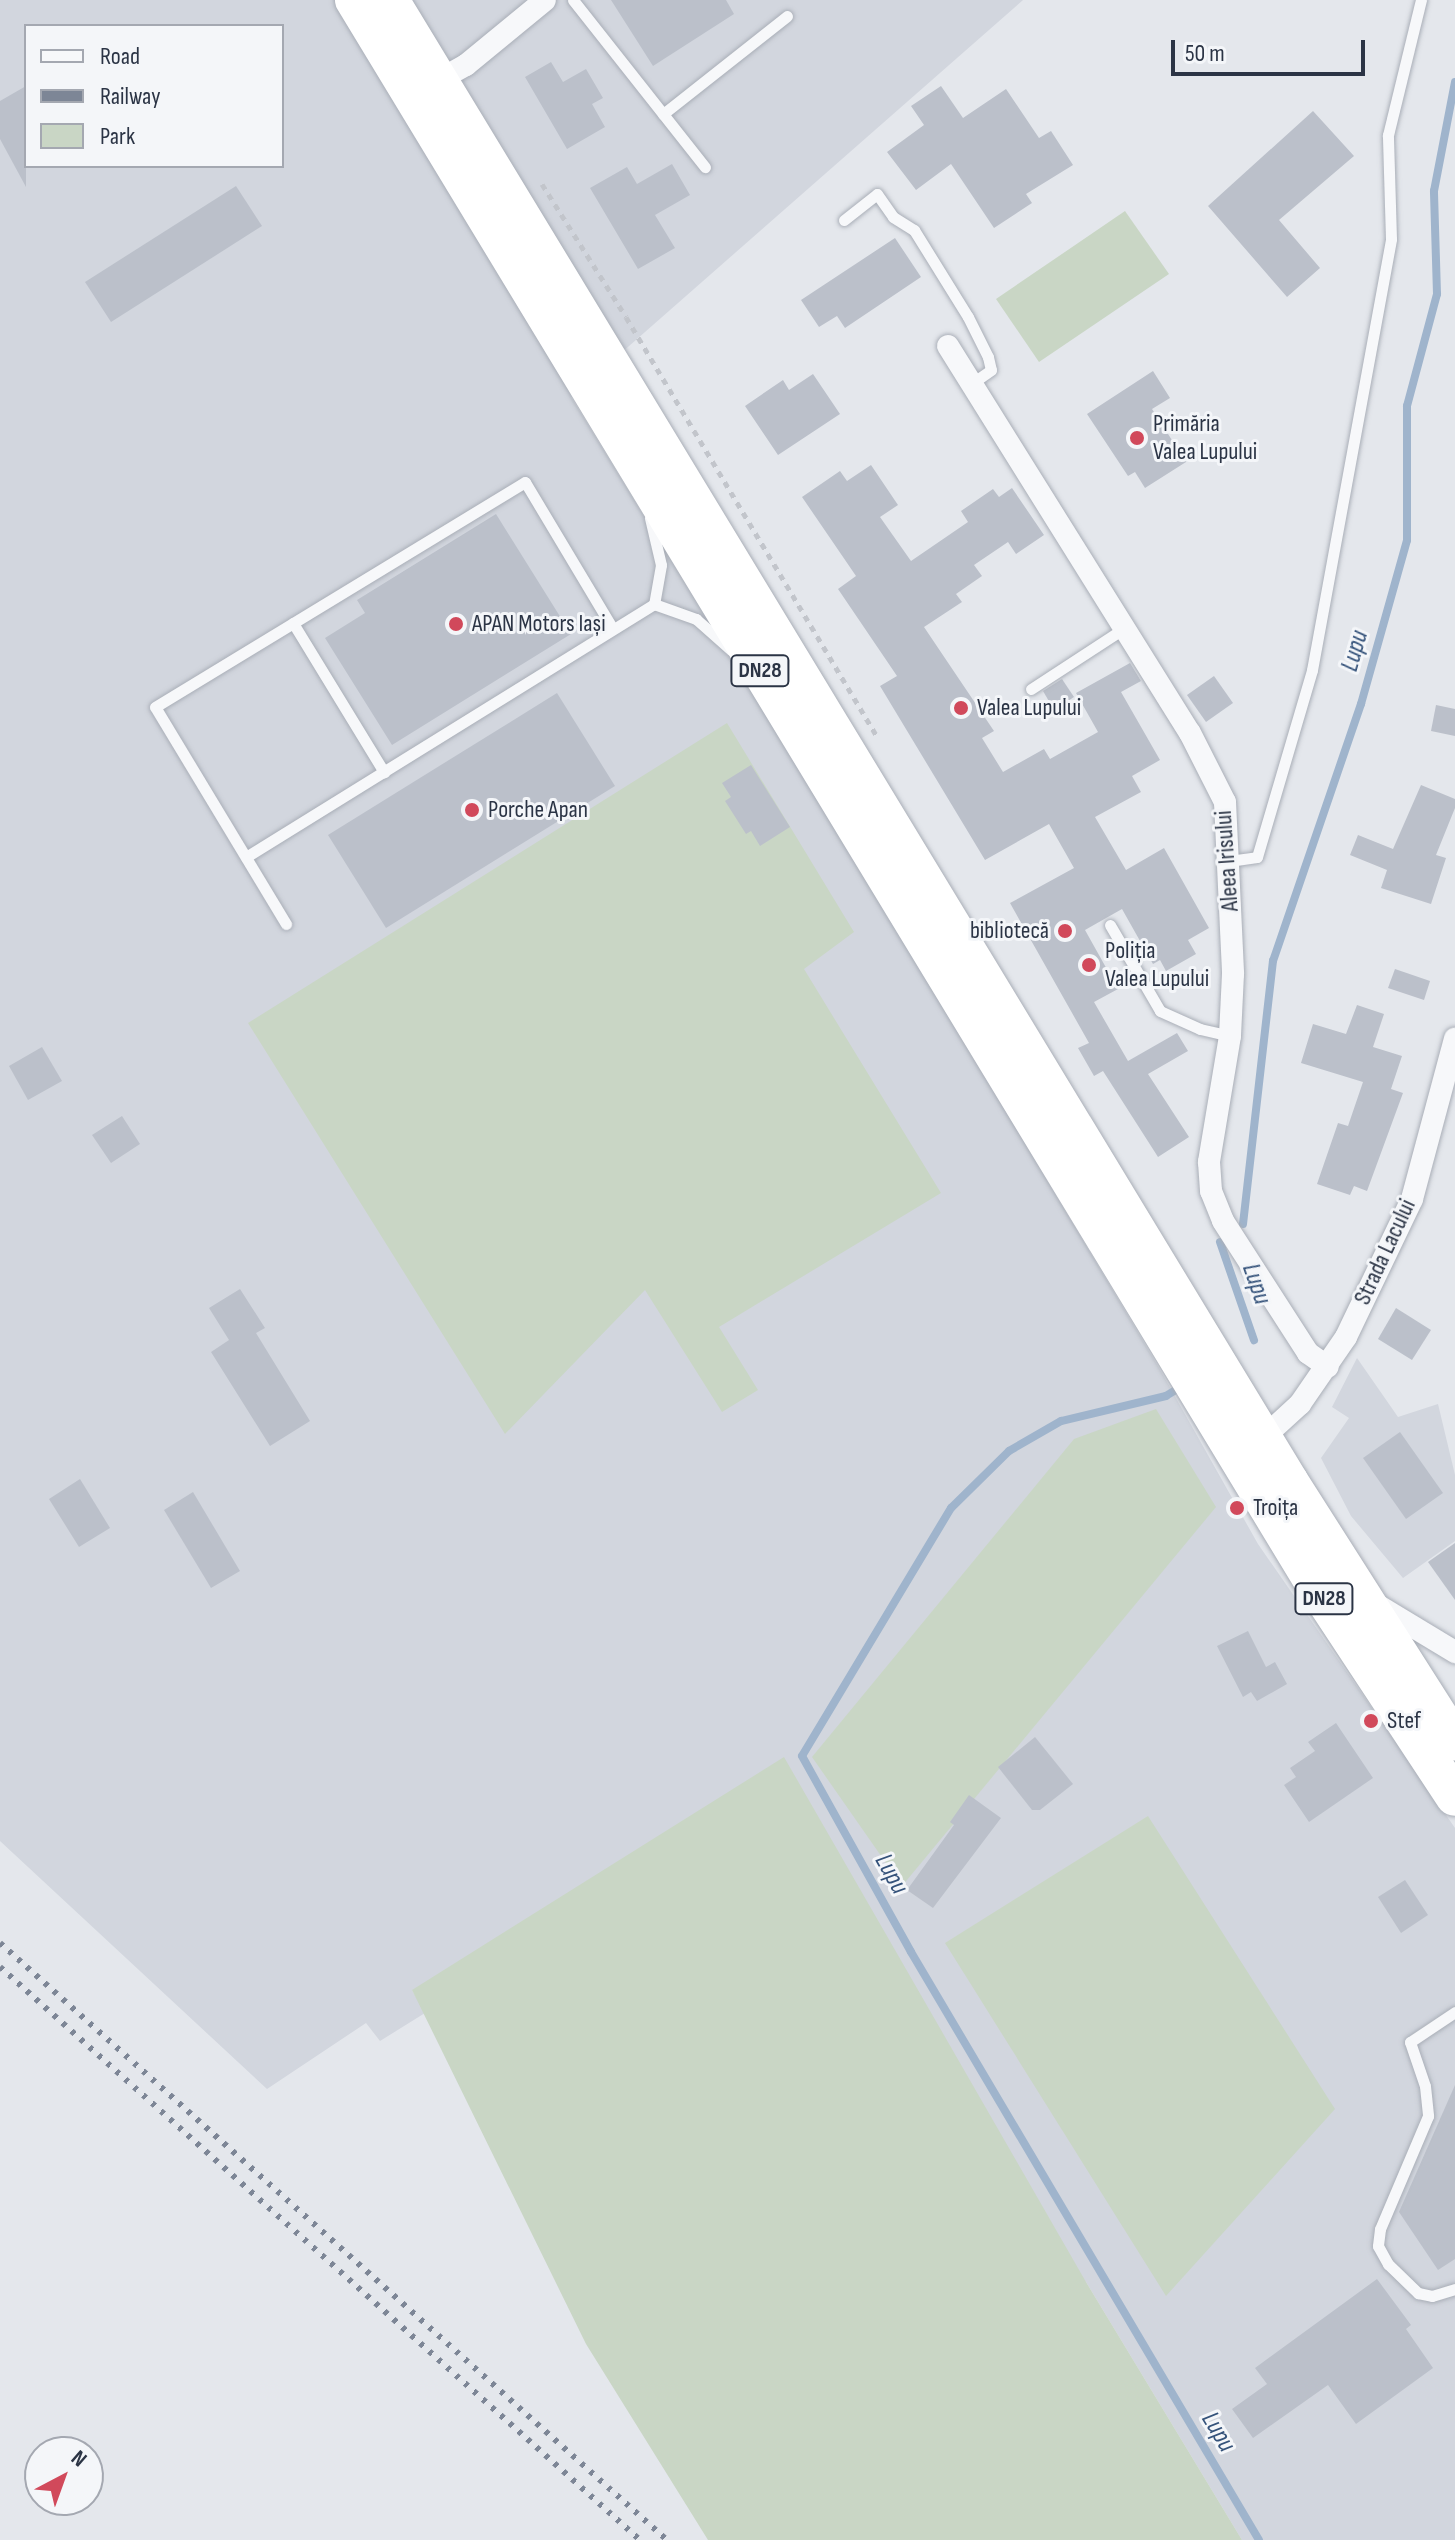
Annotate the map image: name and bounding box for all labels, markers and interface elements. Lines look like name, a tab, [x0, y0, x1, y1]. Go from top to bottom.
legend	[24, 24, 284, 168]
scale bar	[1175, 24, 1369, 74]
text: 50 m	[1185, 39, 1225, 68]
text: Road	[100, 42, 140, 71]
text: Railway	[100, 82, 160, 111]
text: Park	[100, 122, 135, 151]
place label: Primăria Valea Lupului	[1153, 410, 1257, 466]
marker: Primăria Valea Lupului	[1128, 429, 1146, 447]
place label: APAN Motors Iași	[472, 610, 606, 638]
marker: APAN Motors Iași	[447, 615, 465, 633]
water label: Lupu	[1334, 627, 1376, 675]
road number: DN28	[730, 653, 790, 689]
place label: Valea Lupului	[977, 694, 1081, 722]
marker: Valea Lupului	[952, 699, 970, 717]
place label: Porche Apan	[488, 796, 588, 824]
marker: Porche Apan	[463, 801, 481, 819]
street label: Aleea Irisului	[1209, 810, 1245, 912]
place label: bibliotecă	[970, 917, 1049, 945]
marker: bibliotecă	[1056, 922, 1074, 940]
place label: Poliția Valea Lupului	[1105, 937, 1209, 993]
marker: Poliția Valea Lupului	[1080, 956, 1098, 974]
street label: Strada Lacului	[1348, 1195, 1422, 1309]
water label: Lupu	[1235, 1259, 1277, 1309]
place label: Troița	[1253, 1494, 1298, 1522]
marker: Troița	[1228, 1499, 1246, 1517]
road number: DN28	[1294, 1581, 1354, 1617]
place label: Stef	[1387, 1707, 1421, 1735]
marker: Stef	[1362, 1712, 1380, 1730]
water label: Lupu	[867, 1848, 915, 1900]
water label: Lupu	[1194, 2406, 1242, 2458]
north arrow	[24, 2436, 104, 2516]
text: N	[65, 2445, 92, 2473]

